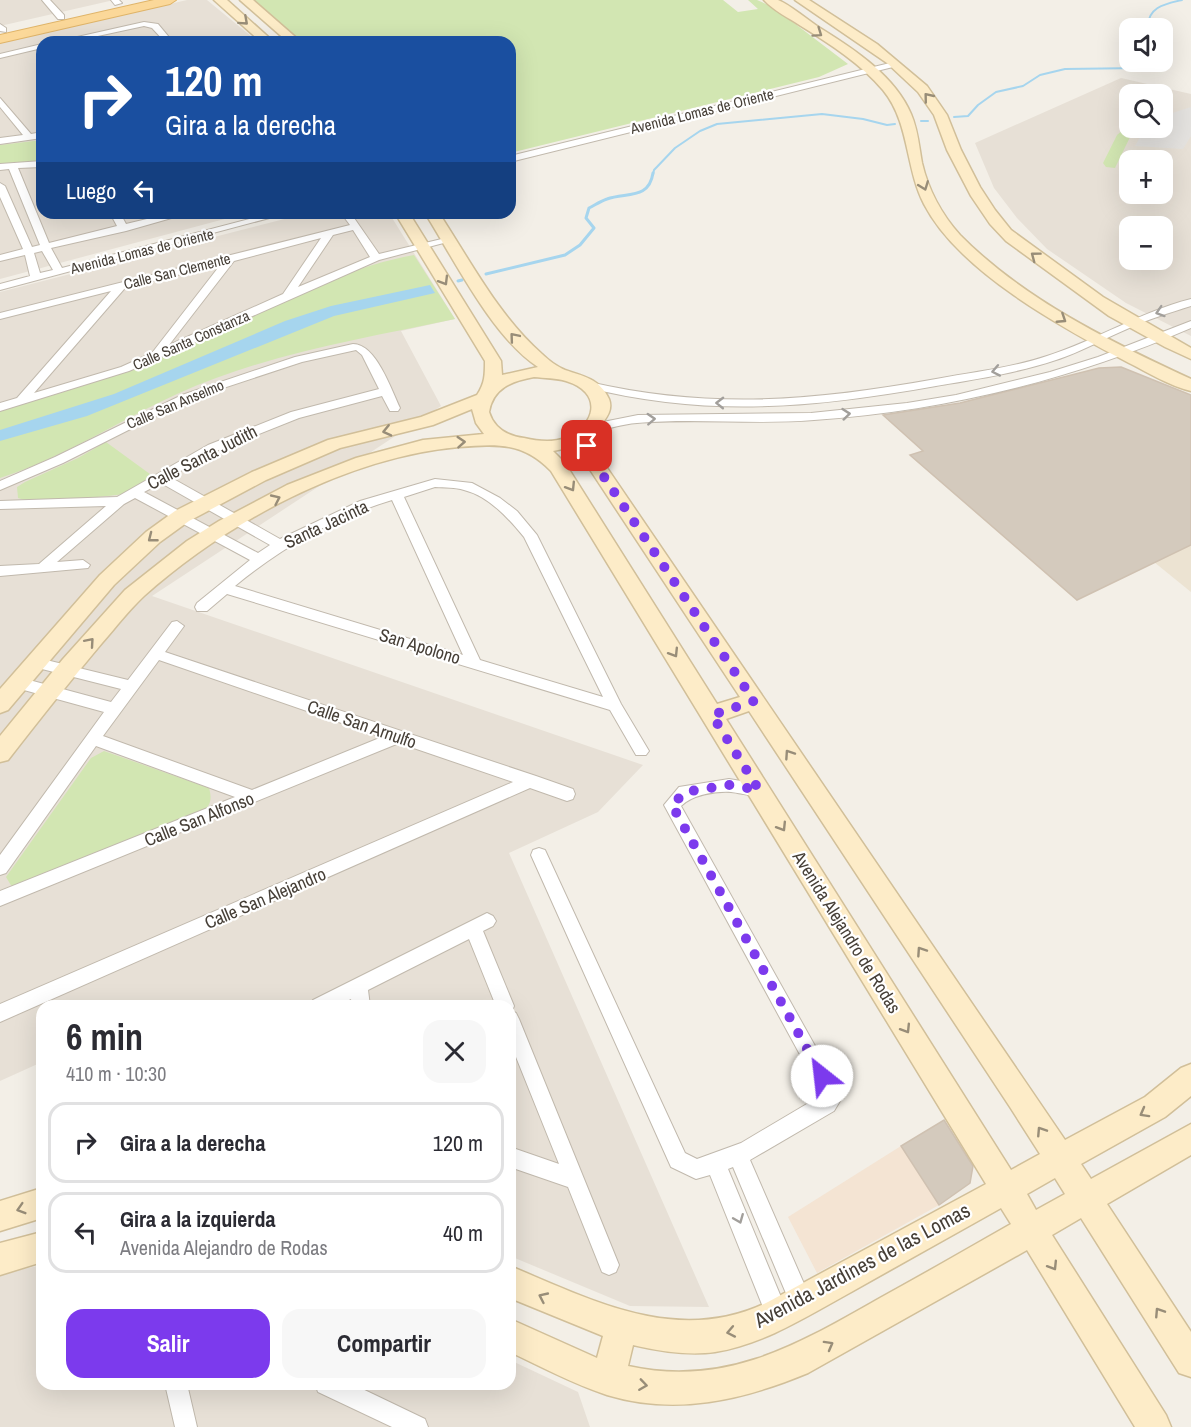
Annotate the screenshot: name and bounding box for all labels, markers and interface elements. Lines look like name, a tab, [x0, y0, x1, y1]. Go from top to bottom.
one-way arrow	[237, 14, 248, 25]
map controls	[1119, 18, 1173, 270]
button: sound	[1119, 18, 1173, 72]
one-way arrow	[812, 26, 823, 37]
text: 120 m	[165, 53, 263, 109]
icon: right	[66, 60, 144, 138]
street label: Avenida Lomas de Oriente	[627, 83, 776, 139]
button: search	[1119, 84, 1173, 138]
one-way arrow	[924, 92, 935, 103]
text: Gira a la derecha	[165, 107, 336, 143]
button: +	[1119, 150, 1173, 204]
icon: left	[128, 174, 161, 207]
text: Luego	[66, 176, 116, 206]
one-way arrow	[917, 180, 930, 191]
button: −	[1119, 216, 1173, 270]
street label: Avenida Lomas de Oriente	[67, 223, 216, 279]
street label: Calle San Clemente	[121, 248, 233, 294]
one-way arrow	[1031, 252, 1042, 263]
one-way arrow	[436, 275, 448, 285]
street label: Calle Santa Constanza	[129, 305, 253, 375]
one-way arrow	[1155, 305, 1166, 317]
one-way arrow	[1056, 311, 1066, 323]
one-way arrow	[511, 333, 522, 344]
one-way arrow	[992, 364, 1002, 377]
street label: Calle San Anselmo	[123, 374, 227, 434]
one-way arrow	[715, 397, 724, 409]
one-way arrow	[841, 408, 850, 421]
one-way arrow	[646, 412, 655, 425]
street label: Calle Santa Judith	[143, 418, 261, 496]
pin	[561, 420, 612, 471]
one-way arrow	[382, 423, 392, 436]
icon: arrive	[570, 429, 603, 462]
one-way arrow	[457, 435, 466, 448]
one-way arrow	[563, 481, 575, 491]
one-way arrow	[270, 494, 281, 506]
street label: Santa Jacinta	[280, 494, 372, 554]
one-way arrow	[148, 531, 159, 542]
street label: San Apolono	[376, 622, 464, 670]
one-way arrow	[83, 638, 94, 649]
one-way arrow	[666, 647, 678, 657]
street label: Calle San Arnulfo	[304, 694, 420, 754]
one-way arrow	[785, 750, 796, 761]
street label: Calle San Alfonso	[140, 786, 258, 852]
one-way arrow	[774, 821, 786, 831]
street label: Avenida Alejandro de Rodas	[786, 845, 907, 1018]
street label: Calle San Alejandro	[200, 861, 330, 935]
one-way arrow	[917, 947, 929, 957]
text: 6 min	[66, 1013, 143, 1061]
button: close	[423, 1020, 486, 1083]
one-way arrow	[899, 1023, 911, 1033]
position arrow	[790, 1044, 854, 1108]
text: 410 m · 10:30	[66, 1060, 166, 1087]
one-way arrow	[1140, 1106, 1150, 1117]
icon: right	[69, 1126, 102, 1159]
one-way arrow	[1038, 1126, 1049, 1137]
text: Gira a la derecha	[120, 1128, 265, 1158]
text: 120 m	[433, 1128, 483, 1158]
street label: Avenida Jardines de las Lomas	[748, 1196, 975, 1335]
one-way arrow	[16, 1202, 27, 1214]
text: Gira a la izquierda	[120, 1204, 275, 1234]
one-way arrow	[732, 1213, 744, 1224]
icon: left	[69, 1216, 102, 1249]
text: 40 m	[443, 1218, 483, 1248]
text: Avenida Alejandro de Rodas	[120, 1234, 328, 1261]
one-way arrow	[1046, 1259, 1057, 1270]
one-way arrow	[538, 1292, 549, 1304]
one-way arrow	[1155, 1308, 1166, 1319]
button: Salir	[66, 1309, 270, 1378]
button: Compartir	[282, 1309, 486, 1378]
one-way arrow	[726, 1325, 736, 1338]
one-way arrow	[823, 1341, 833, 1352]
one-way arrow	[638, 1379, 647, 1391]

